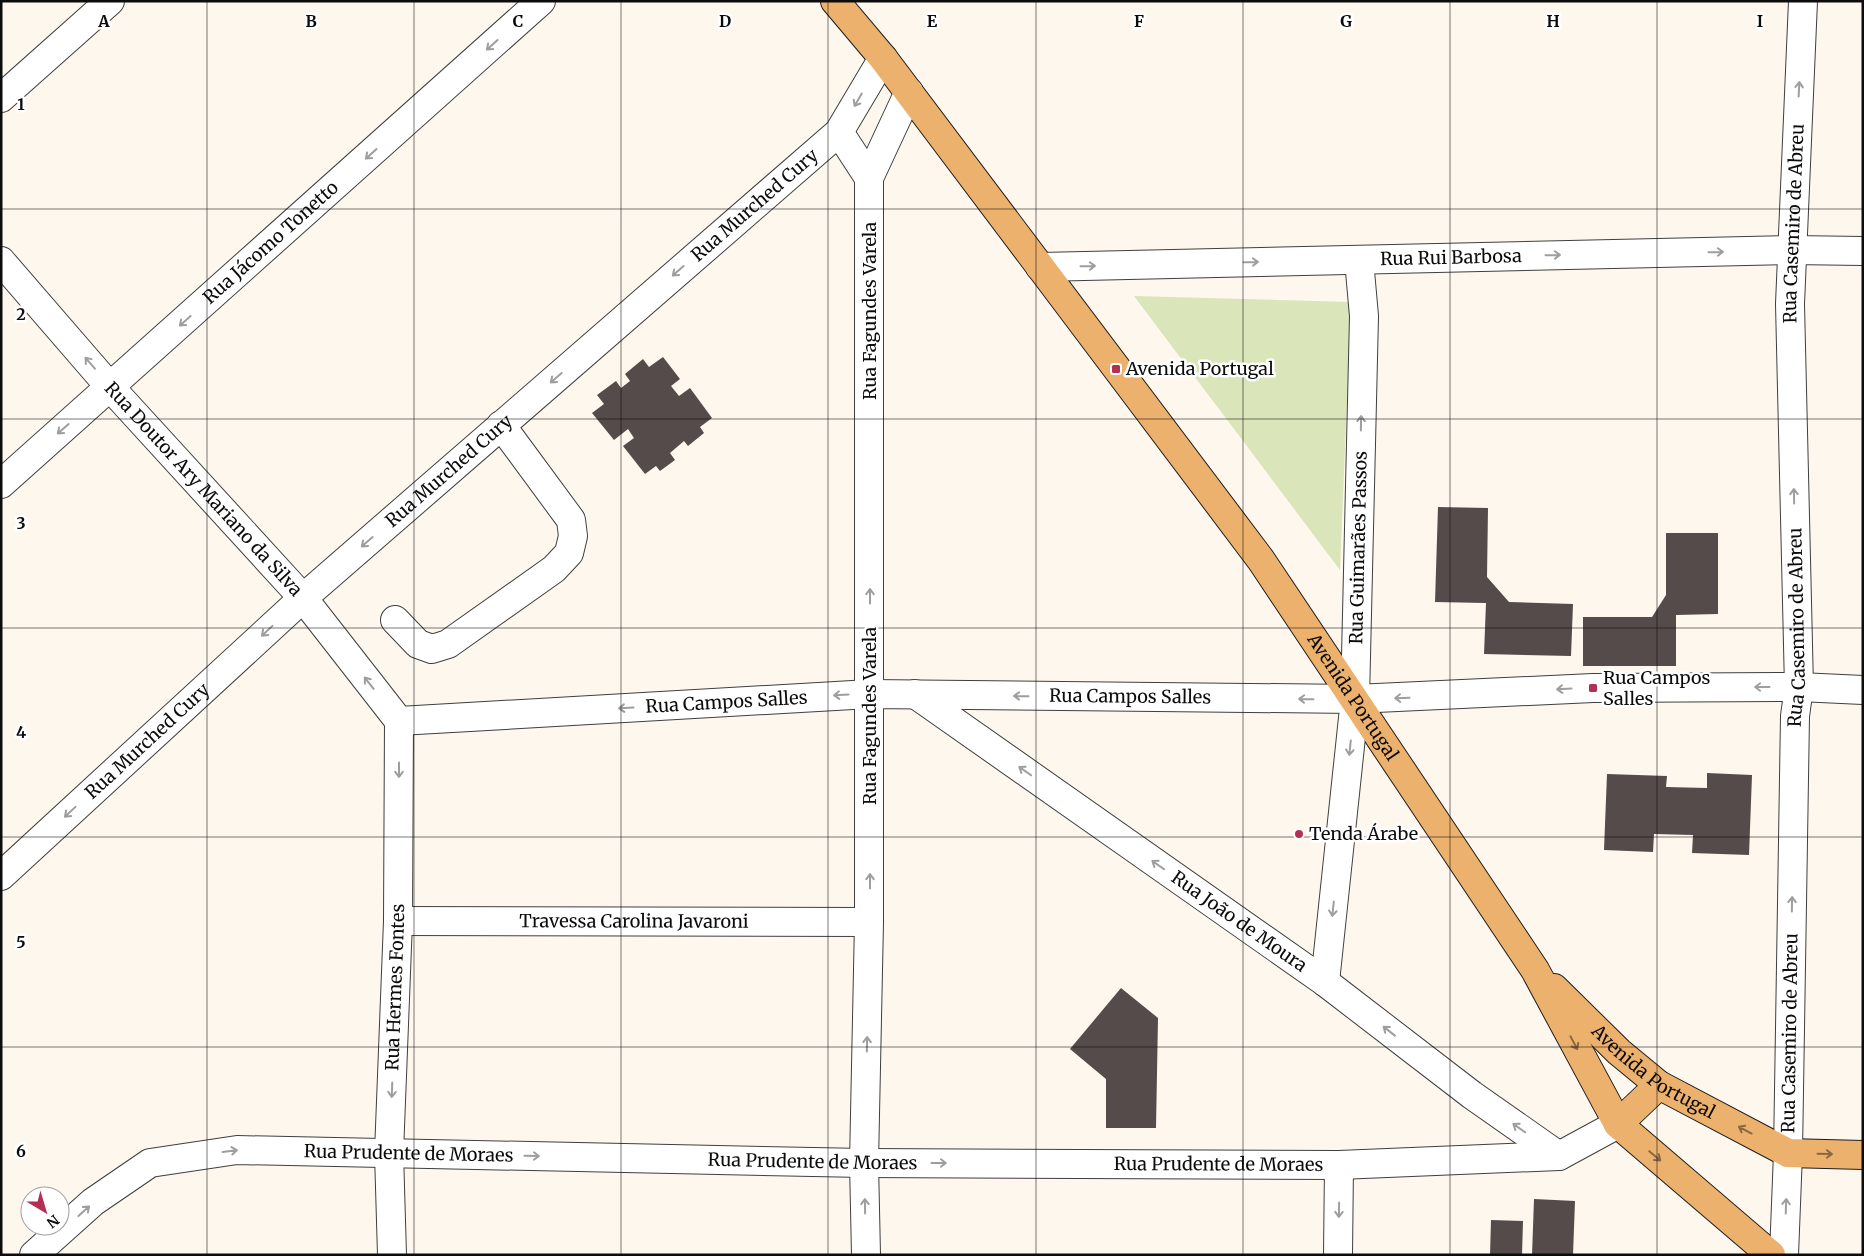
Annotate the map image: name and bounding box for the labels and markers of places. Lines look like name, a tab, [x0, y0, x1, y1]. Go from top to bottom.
place label: Avenida Portugal	[1125, 357, 1274, 380]
marker: Avenida Portugal	[1110, 363, 1122, 375]
place label: Rua Campos Salles	[1603, 666, 1711, 710]
marker: Rua Campos Salles	[1587, 682, 1599, 694]
place label: Tenda Árabe	[1309, 822, 1418, 845]
marker: Tenda Árabe	[1293, 828, 1305, 840]

